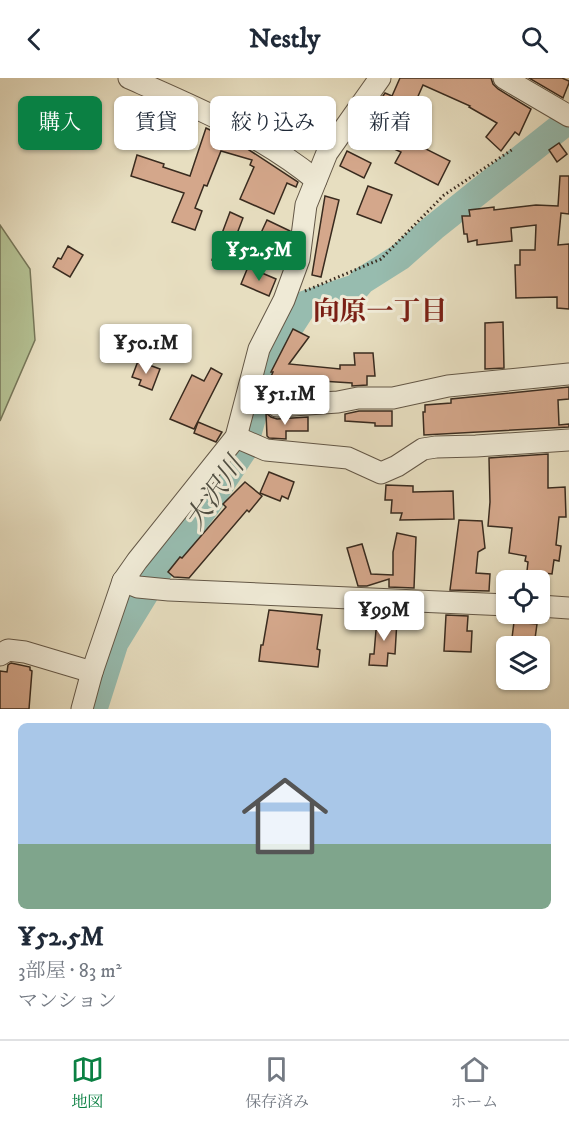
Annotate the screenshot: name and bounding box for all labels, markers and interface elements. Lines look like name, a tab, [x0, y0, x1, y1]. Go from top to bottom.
text: Nestly	[249, 22, 320, 56]
icon: back	[18, 23, 51, 56]
icon: search	[518, 23, 551, 56]
chip: 購入	[18, 96, 102, 150]
chip: 賃貸	[114, 96, 198, 150]
chip: 絞り込み	[210, 96, 336, 150]
chip: 新着	[348, 96, 432, 150]
pin: ¥52.5M	[210, 231, 308, 282]
text: ¥52.5M	[226, 238, 292, 263]
district label: 向原一丁目	[313, 295, 448, 329]
pin: ¥50.1M	[97, 324, 195, 375]
text: ¥50.1M	[114, 331, 178, 356]
pin: ¥51.1M	[236, 375, 334, 426]
text: ¥51.1M	[254, 382, 316, 407]
water label: 大沢川	[178, 448, 254, 537]
map controls	[496, 570, 550, 690]
button: locate	[496, 570, 550, 624]
pin: ¥99M	[348, 591, 420, 642]
text: ¥99M	[358, 598, 410, 623]
button: layers	[496, 636, 550, 690]
icon: home	[231, 762, 339, 870]
text: ¥52.5M	[18, 921, 104, 954]
text: 3部屋 · 83 m²	[18, 959, 122, 984]
text: マンション	[18, 989, 117, 1014]
tab: 地図	[71, 1053, 104, 1112]
tab: 保存済み	[245, 1053, 309, 1112]
tab: ホーム	[450, 1053, 498, 1112]

